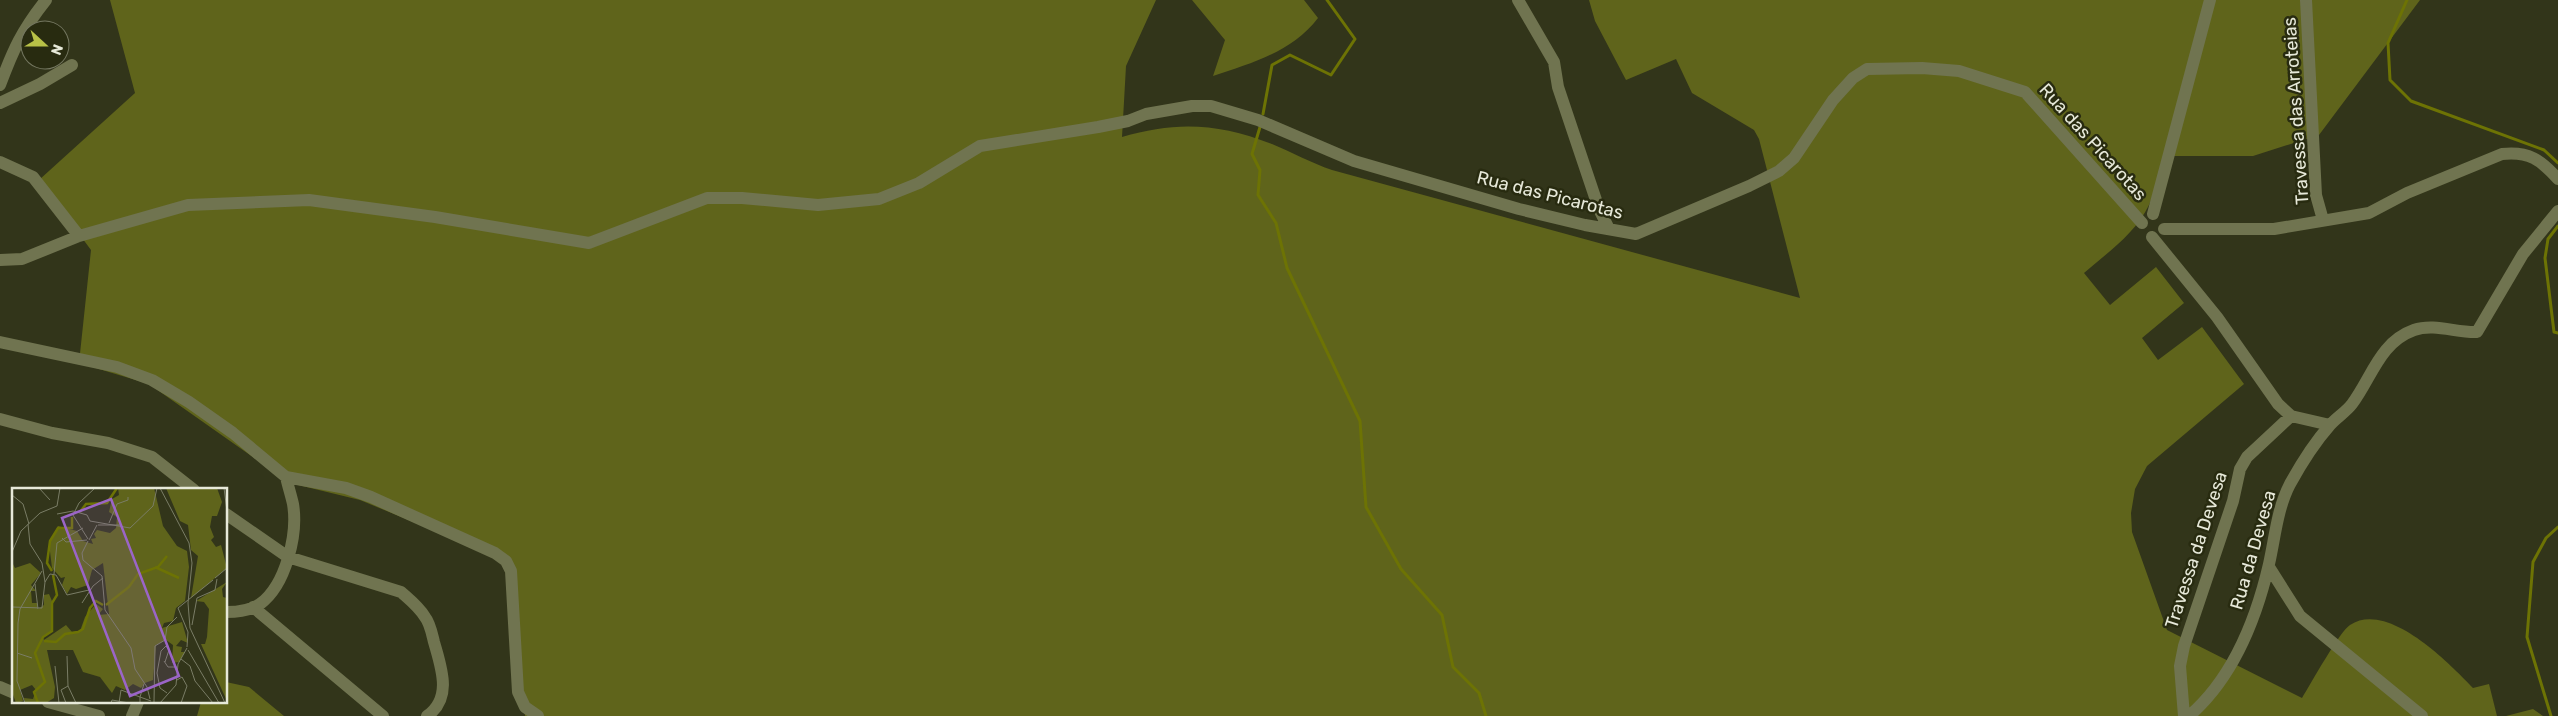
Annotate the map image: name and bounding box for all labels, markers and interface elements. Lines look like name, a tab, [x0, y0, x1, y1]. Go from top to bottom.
street label: Travessa das Arroteias	[2278, 16, 2314, 206]
north arrow	[20, 20, 70, 70]
text: N	[47, 42, 66, 57]
street label: Rua das Picarotas	[2035, 79, 2151, 205]
street label: Rua das Picarotas	[1475, 166, 1625, 224]
street label: Travessa da Devesa	[2160, 469, 2232, 631]
inset map	[12, 488, 228, 704]
street label: Rua da Devesa	[2225, 488, 2281, 612]

